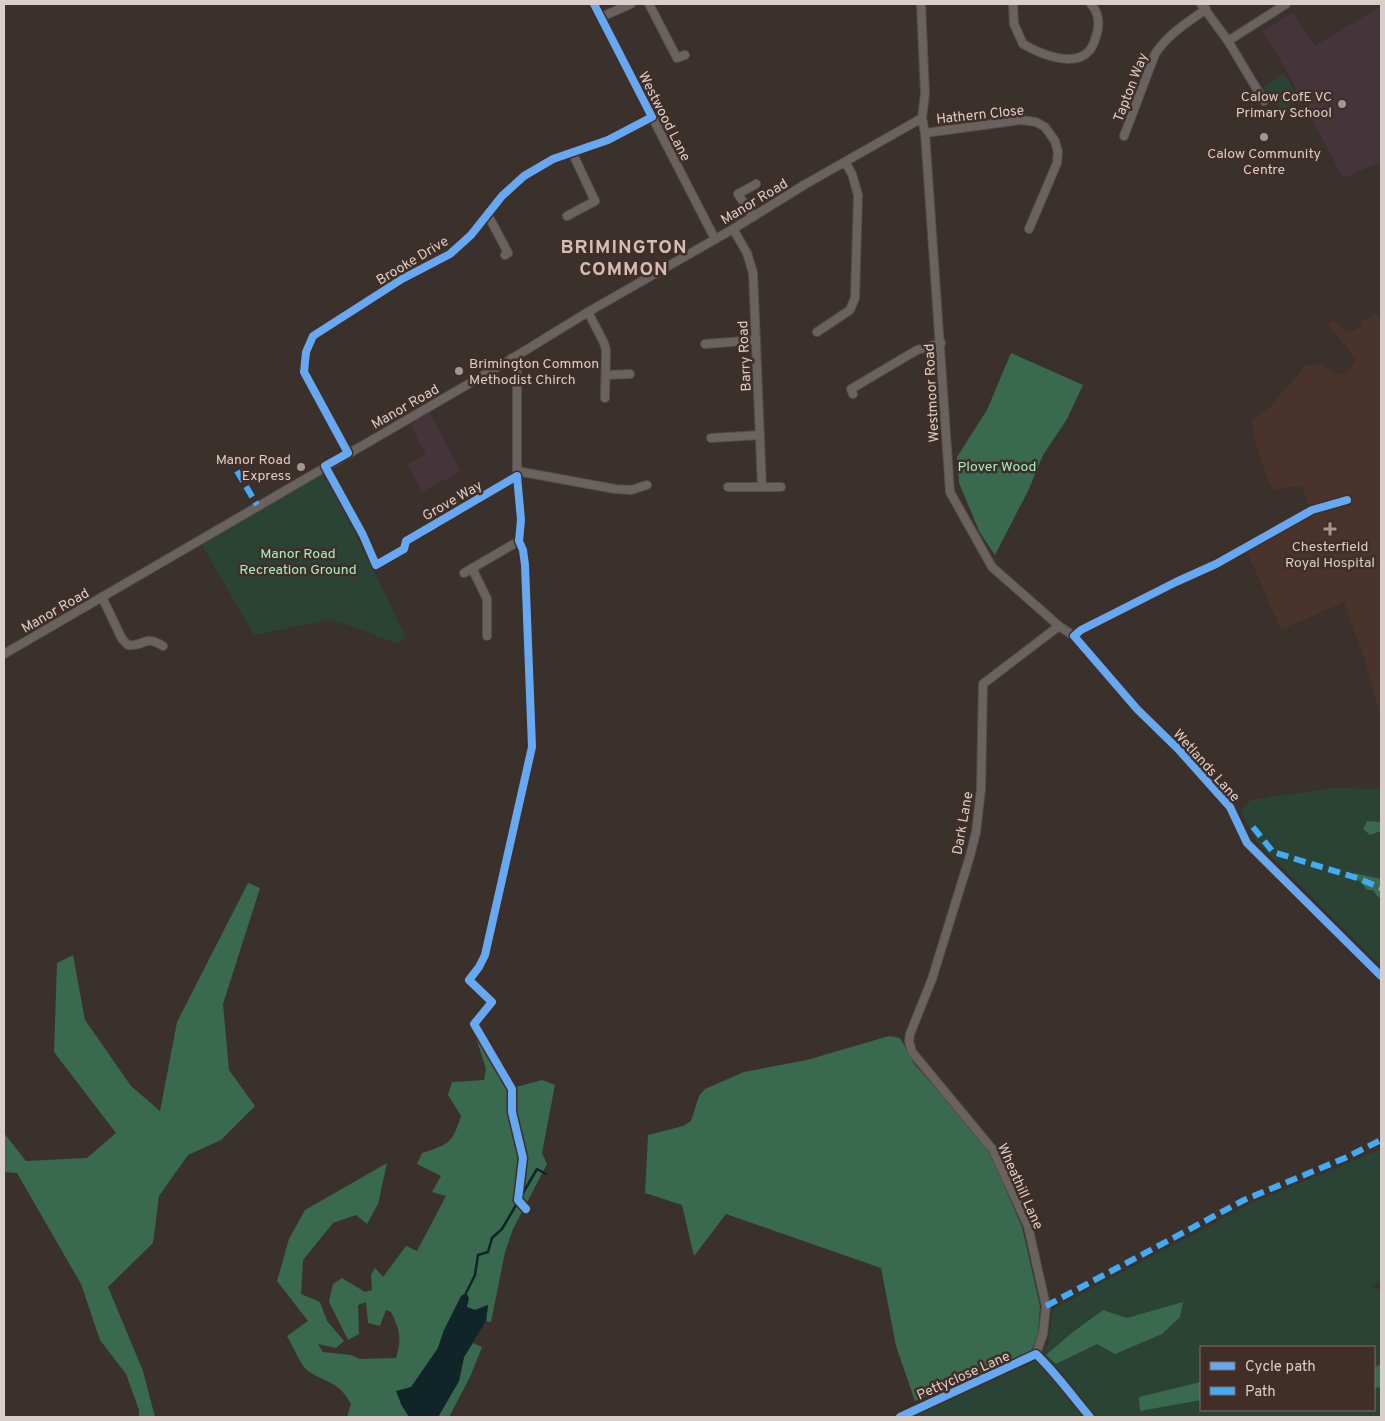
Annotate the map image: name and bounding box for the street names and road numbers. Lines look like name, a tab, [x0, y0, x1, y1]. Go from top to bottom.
street label: Tapton Way	[1110, 51, 1152, 124]
street label: Westwood Lane	[634, 69, 694, 164]
street label: Hathern Close	[935, 102, 1025, 129]
street label: Manor Road	[718, 176, 791, 229]
street label: Brooke Drive	[374, 233, 452, 289]
street label: Barry Road	[735, 320, 756, 392]
street label: Westmoor Road	[921, 343, 944, 443]
street label: Manor Road	[369, 381, 443, 434]
street label: Grove Way	[420, 477, 486, 525]
street label: Manor Road	[19, 585, 93, 638]
street label: Wetlands Lane	[1169, 726, 1243, 806]
street label: Dark Lane	[950, 790, 977, 856]
street label: Wheathill Lane	[993, 1141, 1046, 1232]
street label: Pettyclose Lane	[914, 1348, 1013, 1405]

